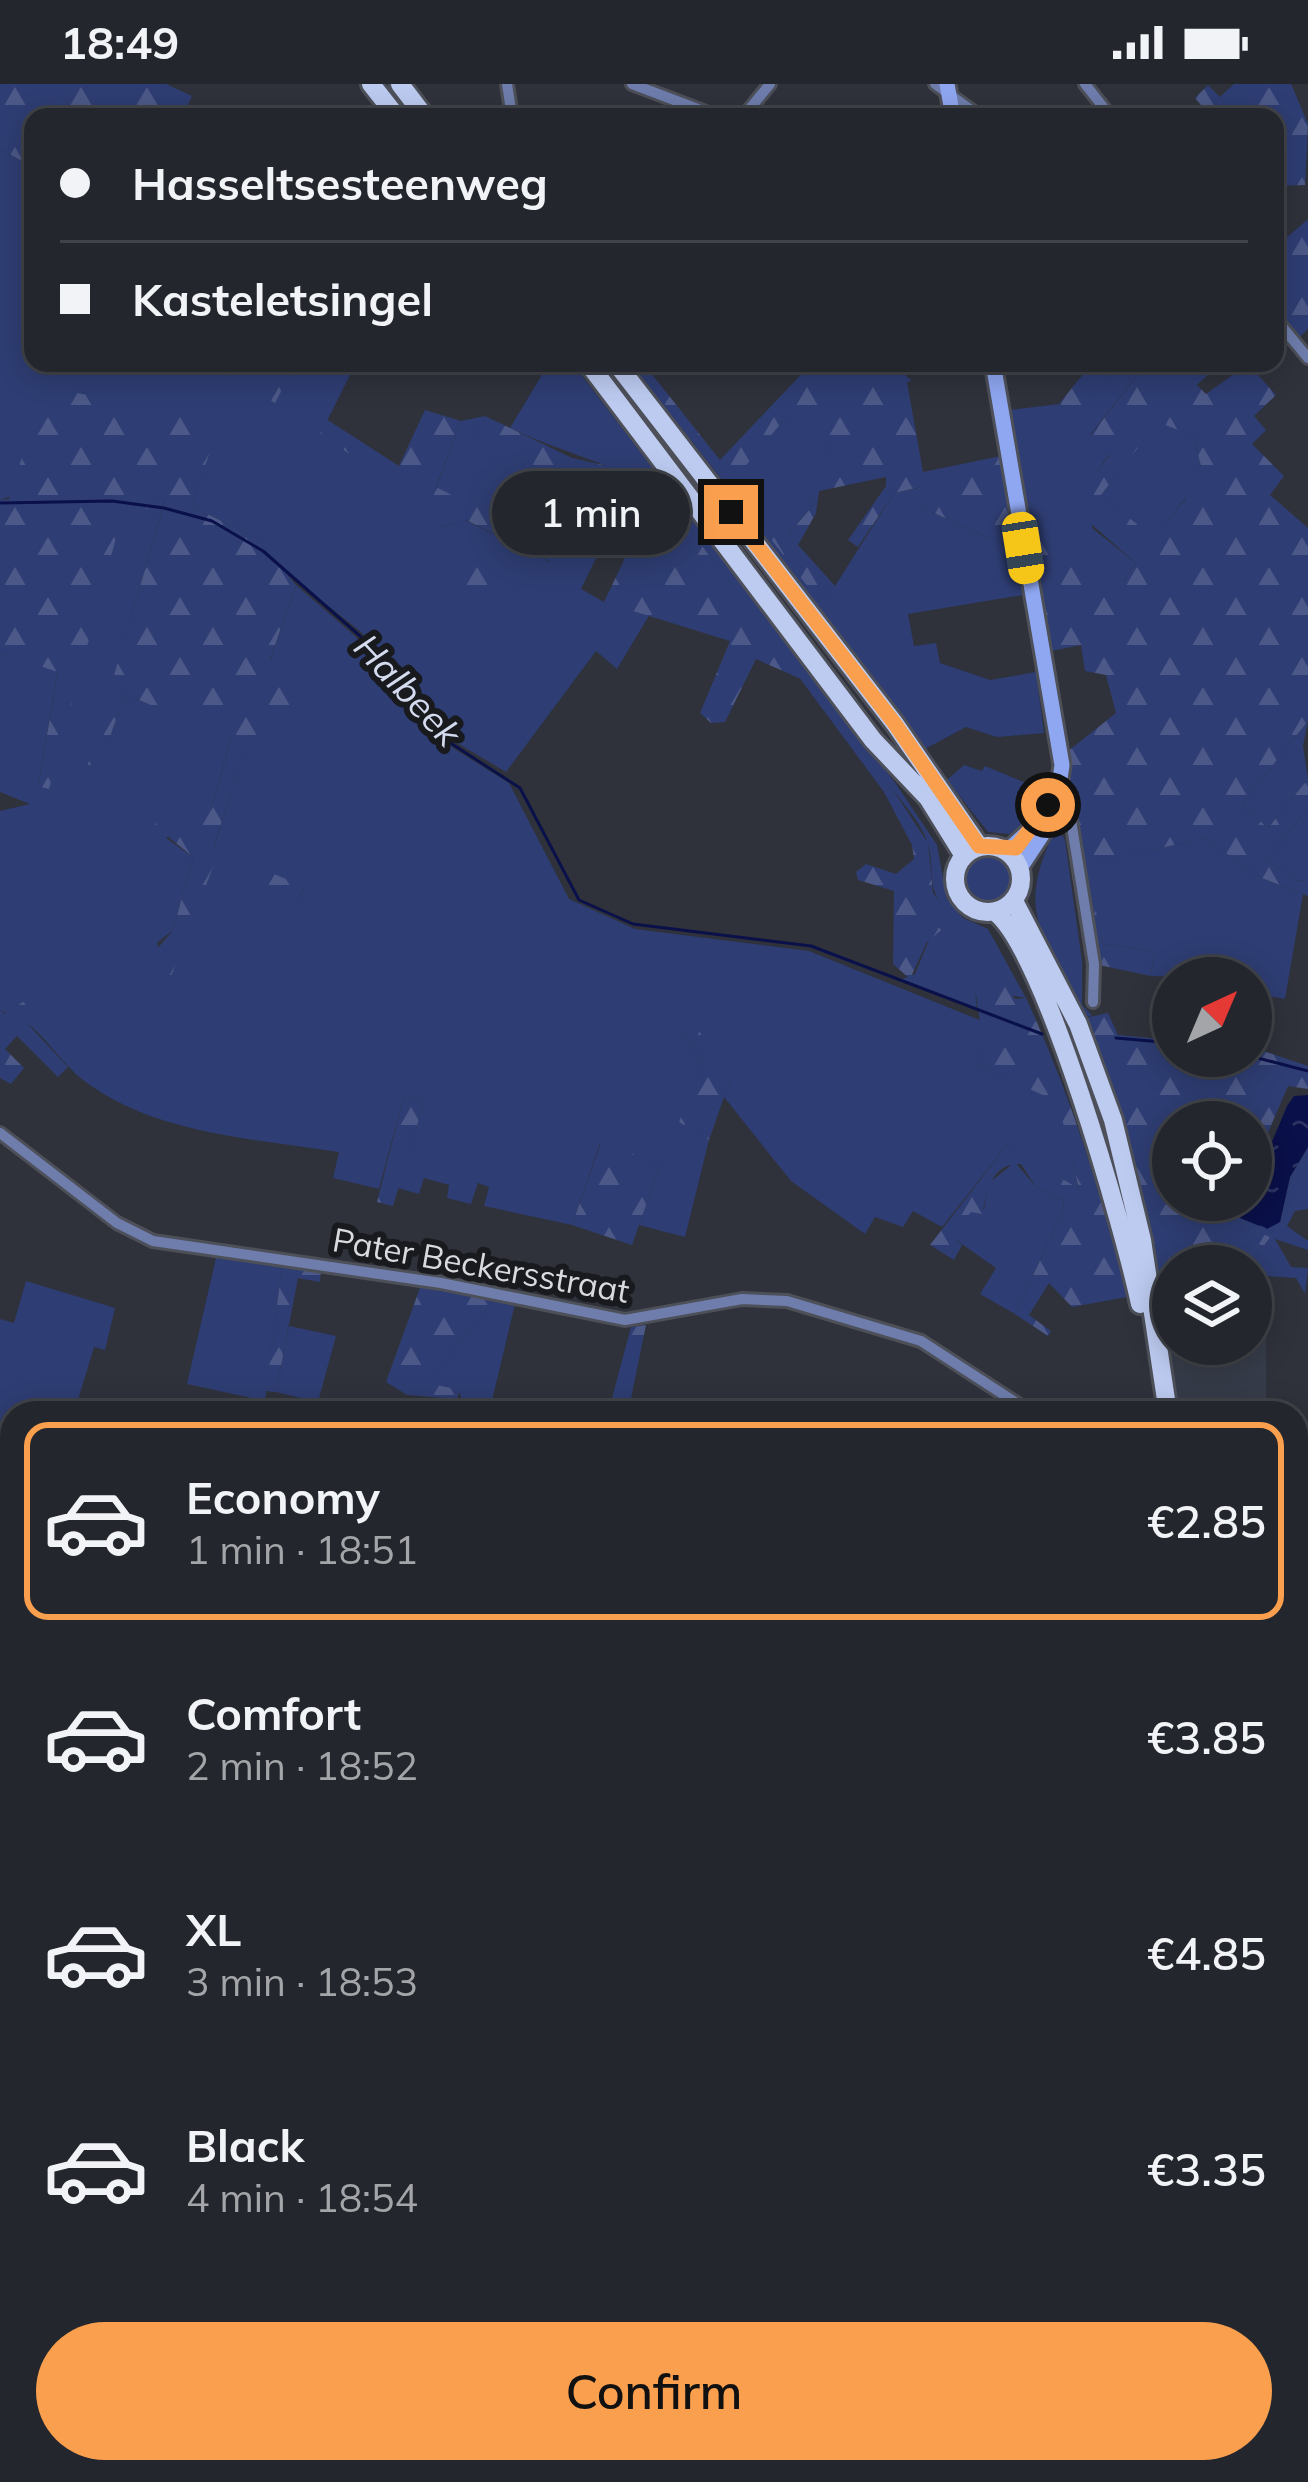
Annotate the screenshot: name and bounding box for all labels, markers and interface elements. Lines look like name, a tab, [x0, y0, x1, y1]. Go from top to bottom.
text: 18:49	[60, 14, 179, 70]
text: Hasseltsesteenweg	[132, 155, 548, 211]
text: Kasteletsingel	[132, 271, 433, 327]
callout: 1 min	[491, 470, 689, 554]
route end	[704, 485, 758, 539]
text: 1 min	[540, 488, 642, 537]
car	[1000, 510, 1046, 586]
water label: Halbeek	[345, 624, 473, 756]
route start	[1021, 778, 1075, 832]
north arrow	[1152, 957, 1272, 1077]
map controls	[1152, 957, 1272, 1365]
button: locate	[1152, 1101, 1272, 1221]
street label: Pater Beckersstraat	[330, 1218, 633, 1311]
button: layers	[1152, 1245, 1272, 1365]
icon: car	[42, 1467, 150, 1575]
text: Economy	[186, 1469, 380, 1525]
text: €2.85	[1147, 1493, 1266, 1549]
text: 1 min · 18:51	[186, 1525, 418, 1574]
icon: car	[42, 1683, 150, 1791]
text: Comfort	[186, 1685, 361, 1741]
text: €3.85	[1147, 1709, 1266, 1765]
text: 2 min · 18:52	[186, 1741, 418, 1790]
icon: car	[42, 1899, 150, 2007]
text: XL	[186, 1901, 241, 1957]
text: €4.85	[1147, 1925, 1266, 1981]
text: 3 min · 18:53	[186, 1957, 418, 2006]
icon: car	[42, 2115, 150, 2223]
text: Black	[186, 2117, 304, 2173]
text: €3.35	[1147, 2141, 1266, 2197]
text: 4 min · 18:54	[186, 2173, 418, 2222]
button: Confirm	[36, 2322, 1272, 2460]

